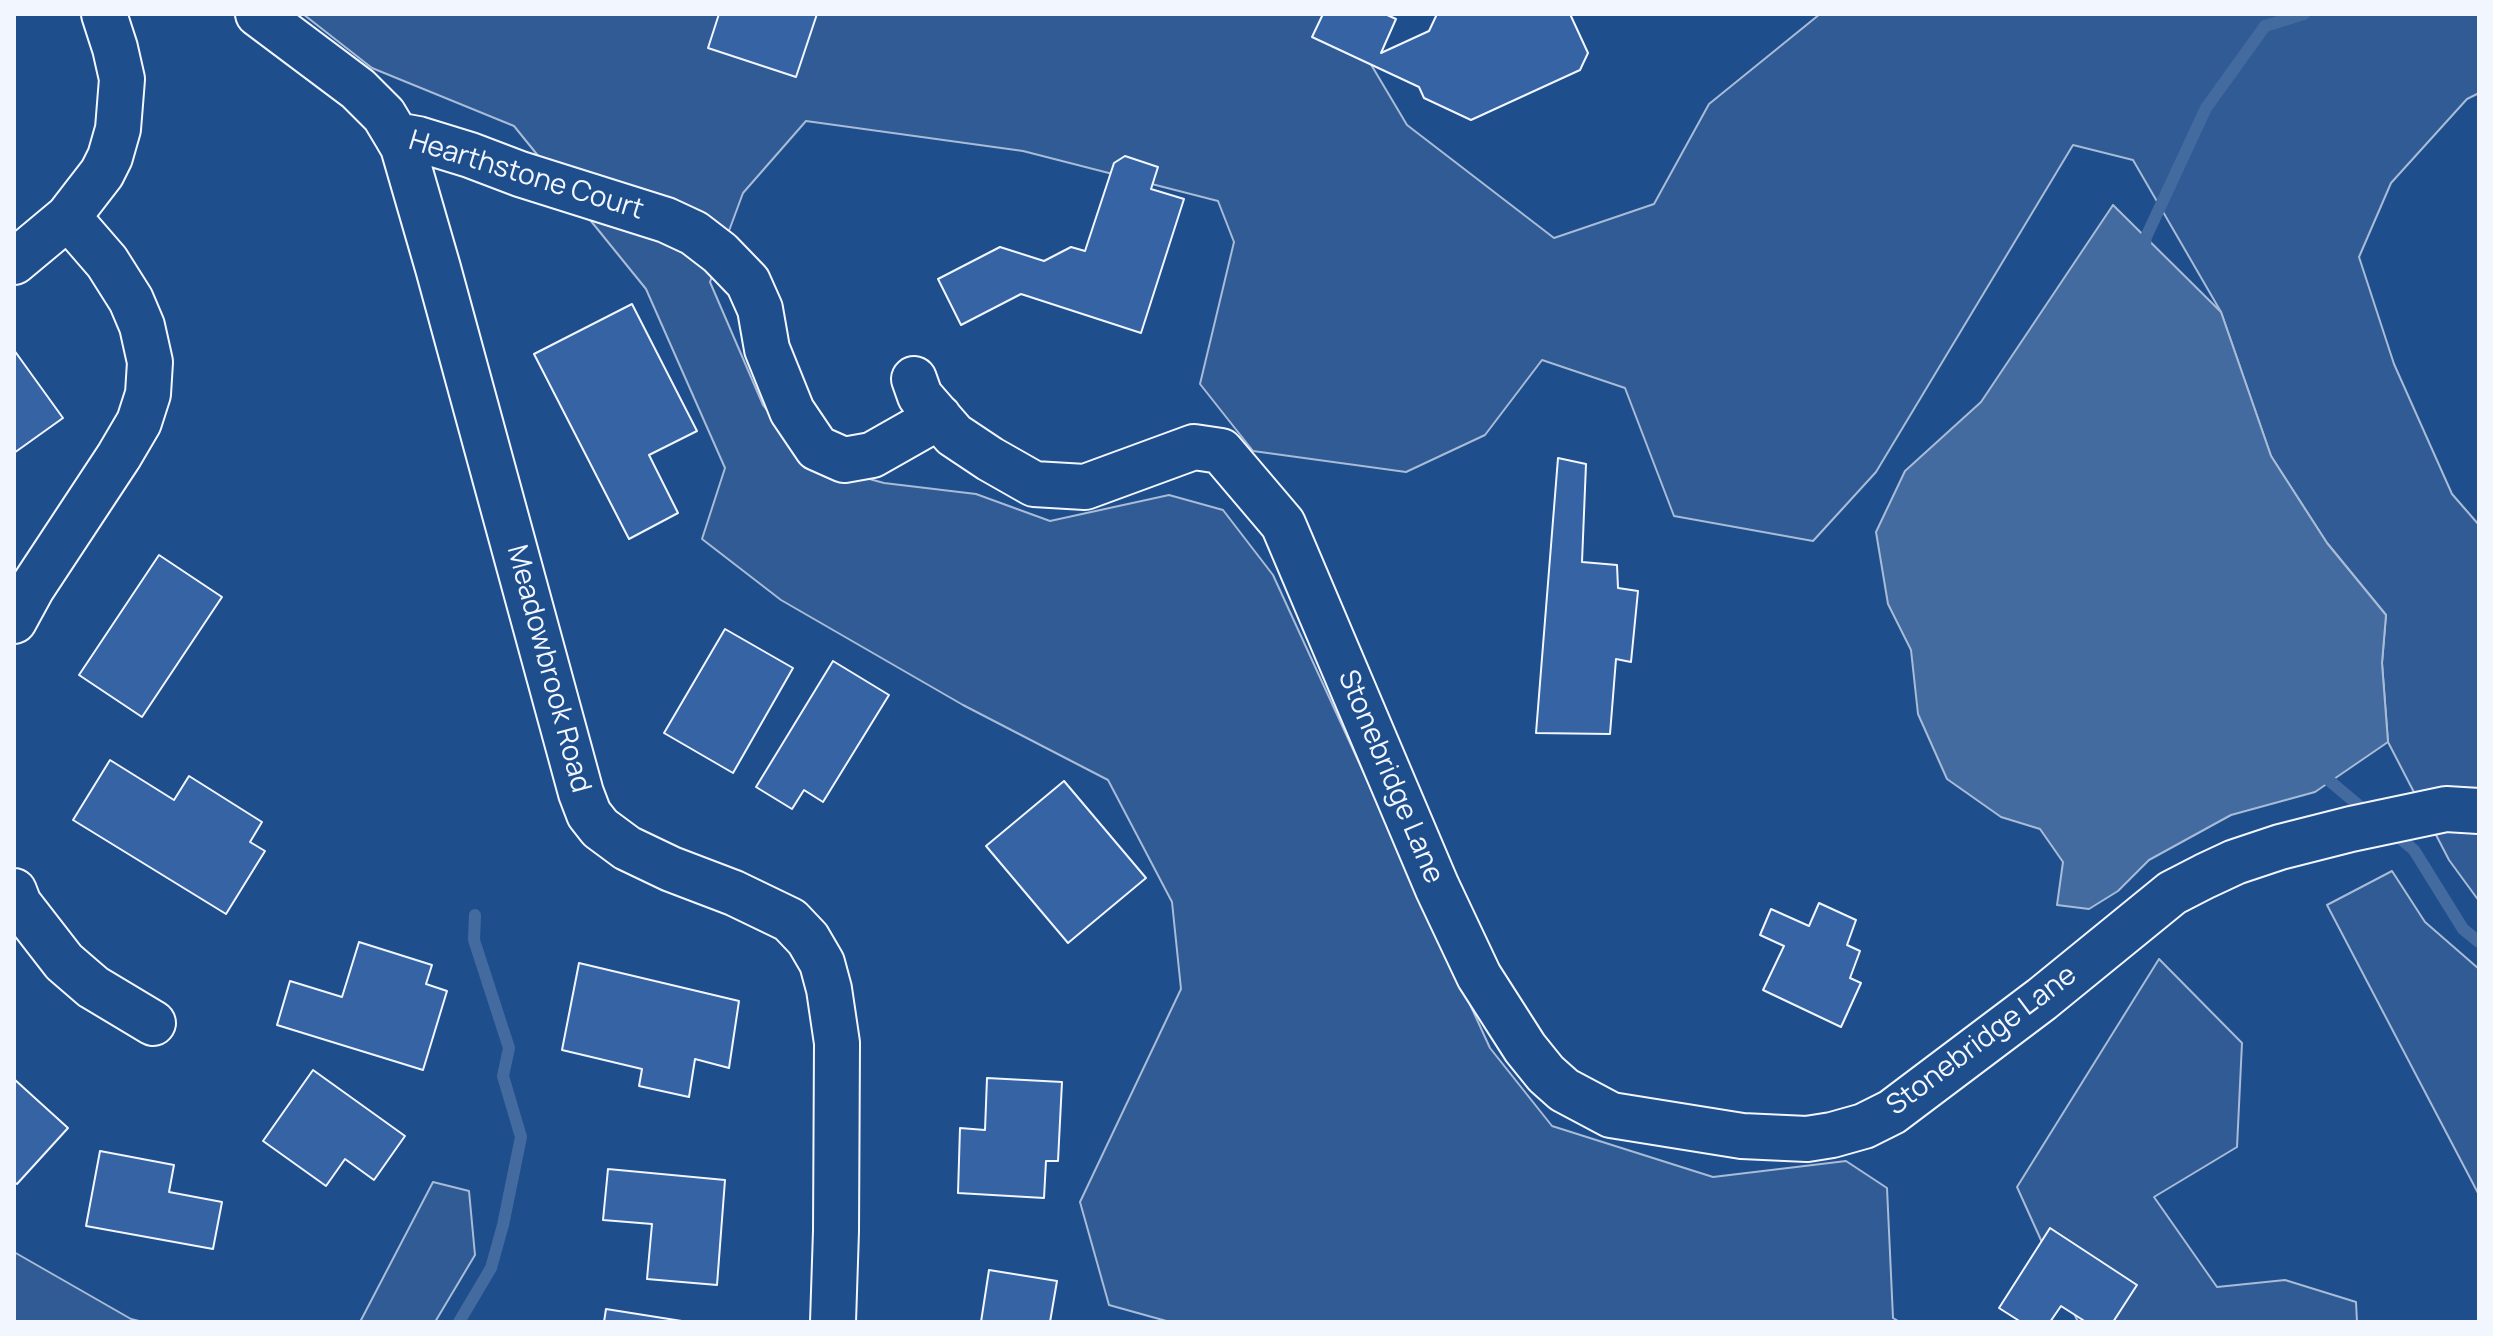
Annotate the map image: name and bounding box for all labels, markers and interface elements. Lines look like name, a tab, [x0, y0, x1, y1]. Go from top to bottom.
street label: Hearthstone Court	[405, 124, 647, 228]
street label: Meadowbrook Road	[499, 542, 597, 796]
street label: Stonebridge Lane	[1330, 665, 1450, 889]
street label: Stonebridge Lane	[1881, 959, 2083, 1123]

